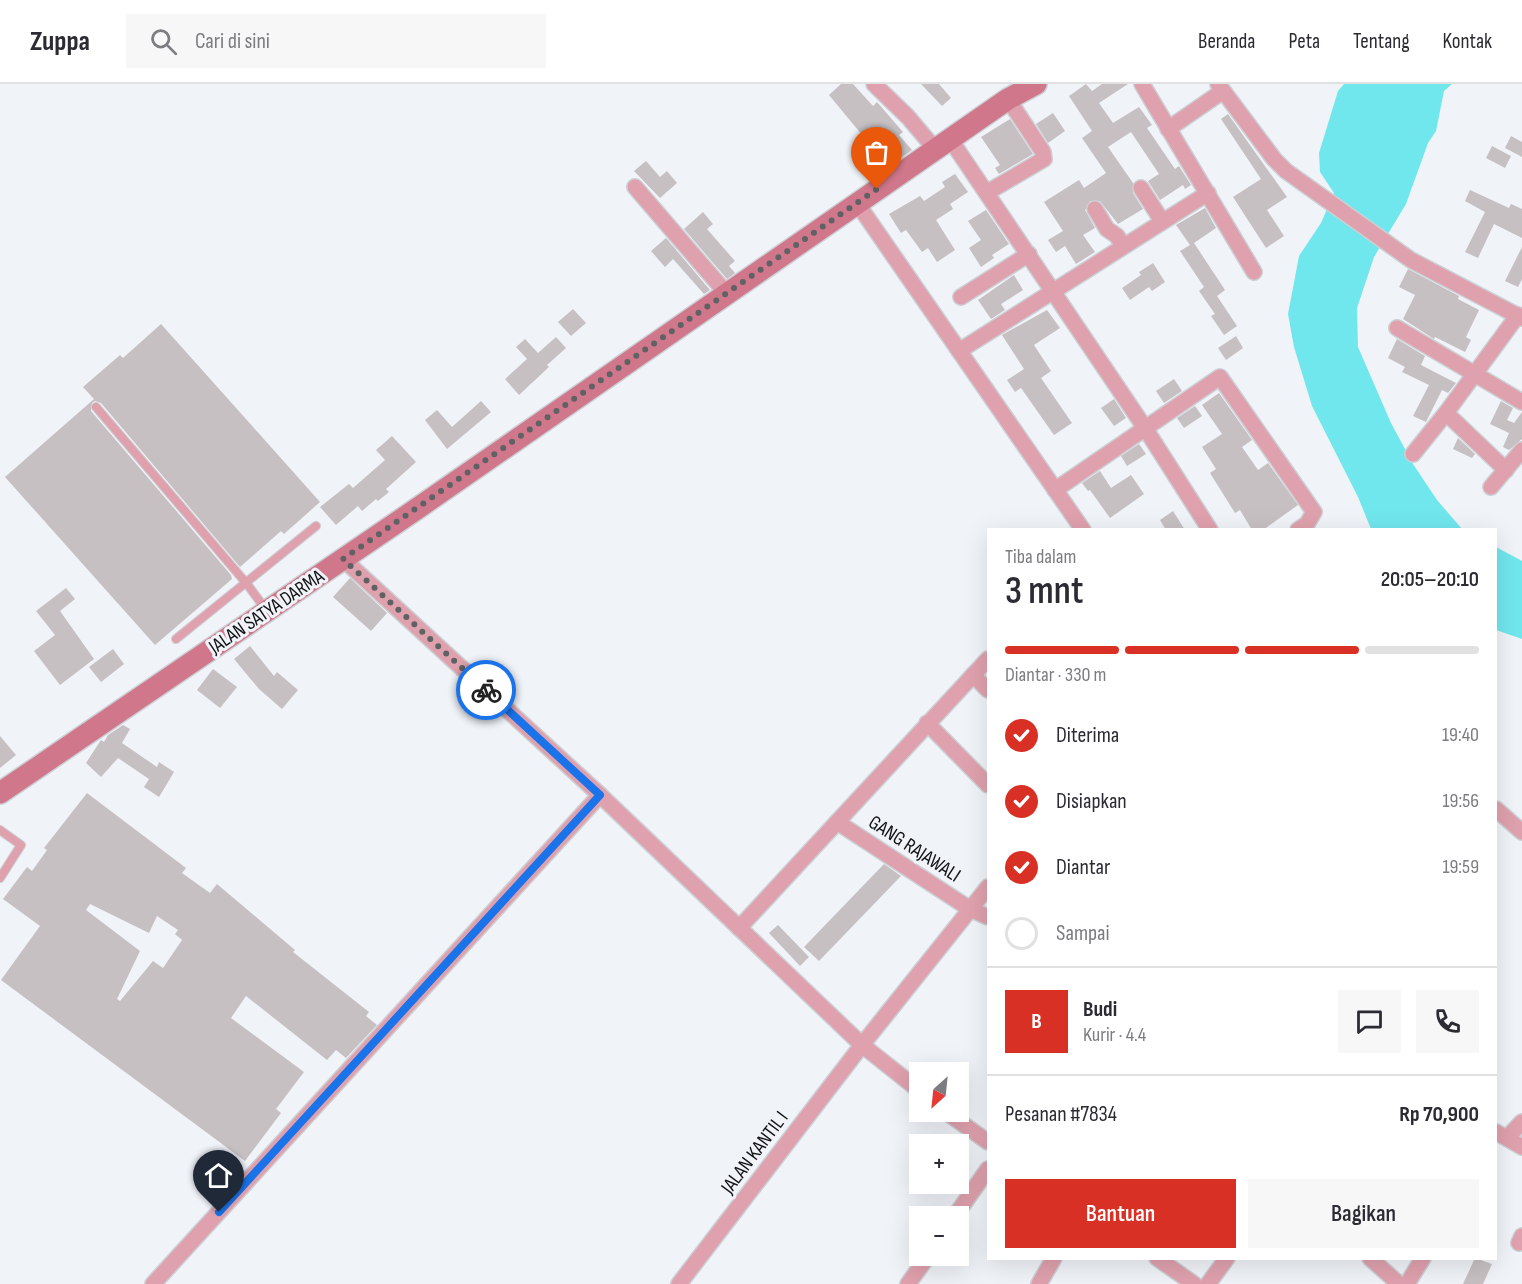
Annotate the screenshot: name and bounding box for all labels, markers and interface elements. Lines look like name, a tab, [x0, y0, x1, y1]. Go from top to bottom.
search box	[126, 14, 546, 68]
text: Zuppa	[30, 25, 90, 58]
icon: search	[147, 25, 180, 58]
text: Cari di sini	[195, 28, 270, 55]
text: Beranda	[1198, 29, 1255, 54]
text: Peta	[1288, 29, 1320, 54]
text: Tentang	[1353, 29, 1410, 54]
text: Kontak	[1443, 29, 1492, 54]
pin	[851, 127, 902, 189]
icon: bag	[860, 136, 893, 169]
text: Tiba dalam	[1005, 545, 1076, 569]
street label: JALAN SATYA DARMA	[204, 564, 329, 660]
text: 20:05–20:10	[1381, 566, 1479, 593]
text: 3 mnt	[1005, 568, 1083, 615]
courier	[456, 660, 516, 720]
text: Diantar · 330 m	[1005, 663, 1106, 687]
icon: bike	[470, 674, 503, 707]
icon: check	[1005, 719, 1038, 752]
text: Diterima	[1056, 722, 1119, 749]
text: 19:40	[1442, 723, 1479, 747]
icon: check	[1005, 785, 1038, 818]
text: Disiapkan	[1056, 788, 1127, 815]
text: 19:56	[1443, 789, 1479, 813]
street label: GANG RAJAWALI	[864, 810, 965, 887]
icon: check	[1005, 851, 1038, 884]
text: Diantar	[1056, 854, 1110, 881]
text: 19:59	[1442, 855, 1479, 879]
text: Sampai	[1056, 920, 1110, 947]
button: chat	[1338, 990, 1401, 1053]
button: phone	[1416, 990, 1479, 1053]
text: Budi	[1083, 996, 1117, 1023]
text: B	[1031, 1008, 1042, 1035]
text: Kurir · 4.4	[1083, 1023, 1146, 1047]
north arrow	[909, 1062, 969, 1122]
map controls	[909, 1062, 969, 1266]
text: Pesanan #7834	[1005, 1101, 1117, 1128]
text: Rp 70,900	[1399, 1101, 1479, 1128]
street label: JALAN KANTIL I	[715, 1107, 794, 1199]
button: +	[909, 1134, 969, 1194]
pin	[193, 1150, 244, 1212]
icon: home	[202, 1159, 235, 1192]
button: Bantuan	[1005, 1179, 1236, 1248]
button: Bagikan	[1248, 1179, 1479, 1248]
button: −	[909, 1206, 969, 1266]

